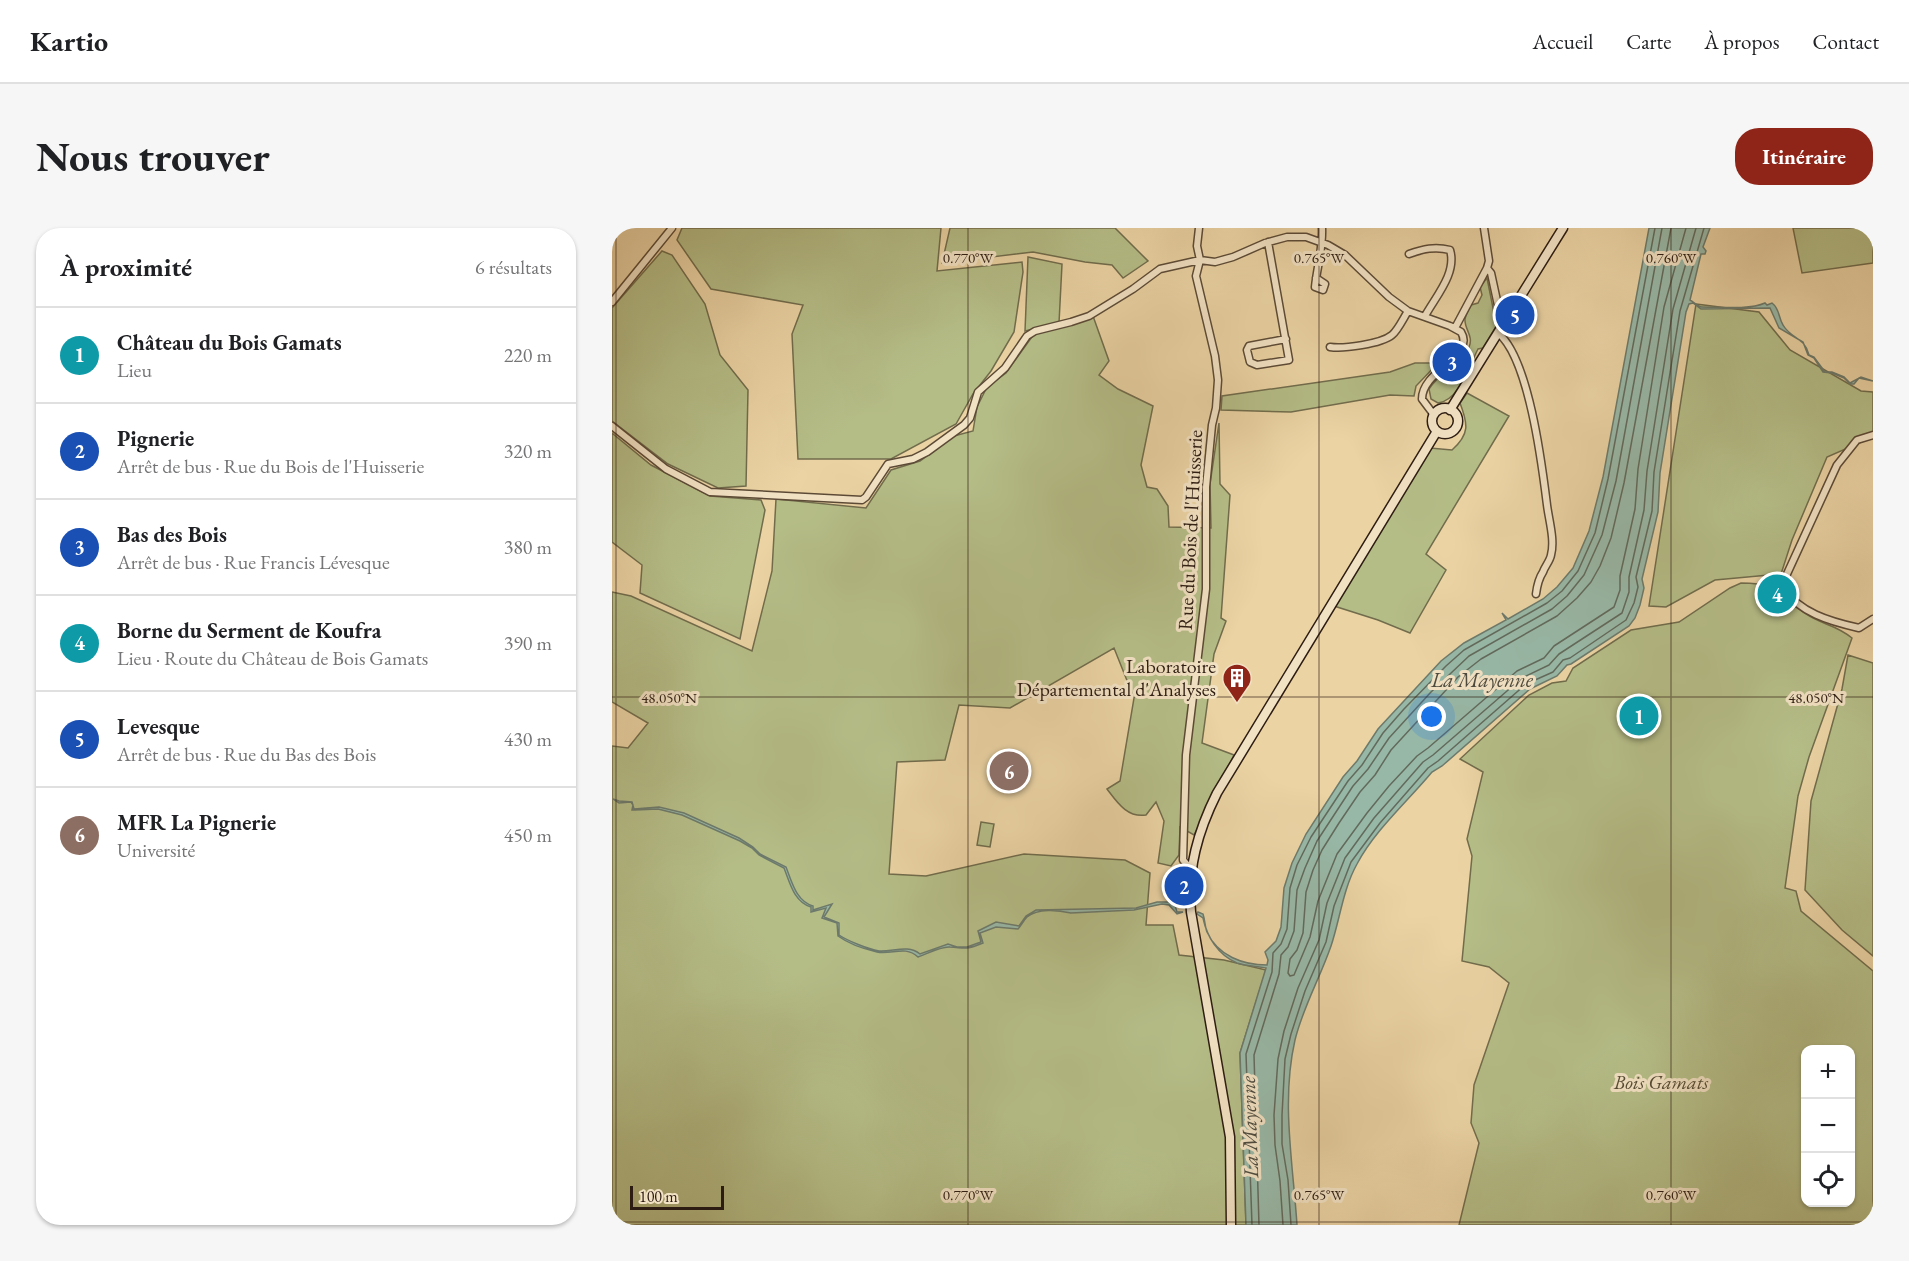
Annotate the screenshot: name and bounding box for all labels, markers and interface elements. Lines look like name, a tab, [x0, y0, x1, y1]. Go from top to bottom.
text: Kartio	[30, 23, 108, 59]
text: Accueil	[1533, 28, 1593, 55]
text: Carte	[1626, 28, 1671, 55]
text: À propos	[1704, 28, 1779, 55]
text: Contact	[1812, 28, 1879, 55]
button: Itinéraire	[1735, 128, 1873, 185]
text: Nous trouver	[36, 129, 270, 184]
text: 0.770°W	[943, 248, 993, 267]
text: 0.765°W	[1294, 248, 1344, 267]
text: 0.760°W	[1646, 248, 1696, 267]
text: À proximité	[60, 250, 192, 284]
text: 6 résultats	[475, 254, 552, 280]
pin: 5	[1496, 292, 1534, 338]
text: Château du Bois Gamats	[117, 328, 342, 357]
pin: 3	[1432, 340, 1472, 384]
text: 1	[74, 342, 85, 368]
text: 220 m	[504, 342, 552, 368]
text: Lieu	[117, 357, 152, 383]
text: Pignerie	[117, 424, 194, 453]
street label: Rue du Bois de l'Huisserie	[1172, 429, 1208, 631]
text: 2	[74, 438, 85, 464]
text: 320 m	[504, 438, 552, 464]
text: Arrêt de bus · Rue du Bois de l'Huisserie	[117, 453, 424, 479]
text: Bas des Bois	[117, 520, 227, 549]
text: 3	[74, 534, 85, 560]
text: 380 m	[504, 534, 552, 560]
text: Arrêt de bus · Rue Francis Lévesque	[117, 549, 390, 575]
pin: 4	[1758, 572, 1796, 616]
text: Borne du Serment de Koufra	[117, 616, 381, 645]
text: 4	[74, 630, 85, 656]
text: 390 m	[504, 630, 552, 656]
text: Lieu · Route du Château de Bois Gamats	[117, 645, 428, 671]
place label: Laboratoire Départemental d'Analyses	[1017, 653, 1216, 702]
building icon: Laboratoire Départemental d'Analyses	[1221, 662, 1253, 704]
water label: La Mayenne	[1430, 666, 1534, 693]
text: 48.050°N	[641, 688, 697, 707]
text: 48.050°N	[1788, 688, 1844, 707]
pin: 1	[1620, 694, 1658, 738]
your location	[1417, 702, 1446, 731]
text: Levesque	[117, 712, 200, 741]
text: 5	[74, 726, 85, 752]
text: 430 m	[504, 726, 552, 752]
text: Arrêt de bus · Rue du Bas des Bois	[117, 741, 376, 767]
pin: 6	[990, 748, 1028, 794]
text: MFR La Pignerie	[117, 808, 276, 837]
text: 6	[74, 822, 85, 848]
text: 450 m	[504, 822, 552, 848]
text: Université	[117, 837, 195, 863]
pin: 2	[1164, 864, 1204, 908]
map controls	[1801, 1045, 1855, 1207]
button: +	[1801, 1045, 1855, 1099]
park label: Bois Gamats	[1613, 1069, 1709, 1095]
water label: La Mayenne	[1234, 1075, 1264, 1179]
button: −	[1801, 1099, 1855, 1153]
button: locate	[1801, 1153, 1855, 1207]
scale bar	[630, 1183, 724, 1210]
text: 0.770°W	[943, 1185, 993, 1204]
text: 0.765°W	[1294, 1185, 1344, 1204]
text: 0.760°W	[1646, 1185, 1696, 1204]
text: 100 m	[639, 1186, 678, 1207]

